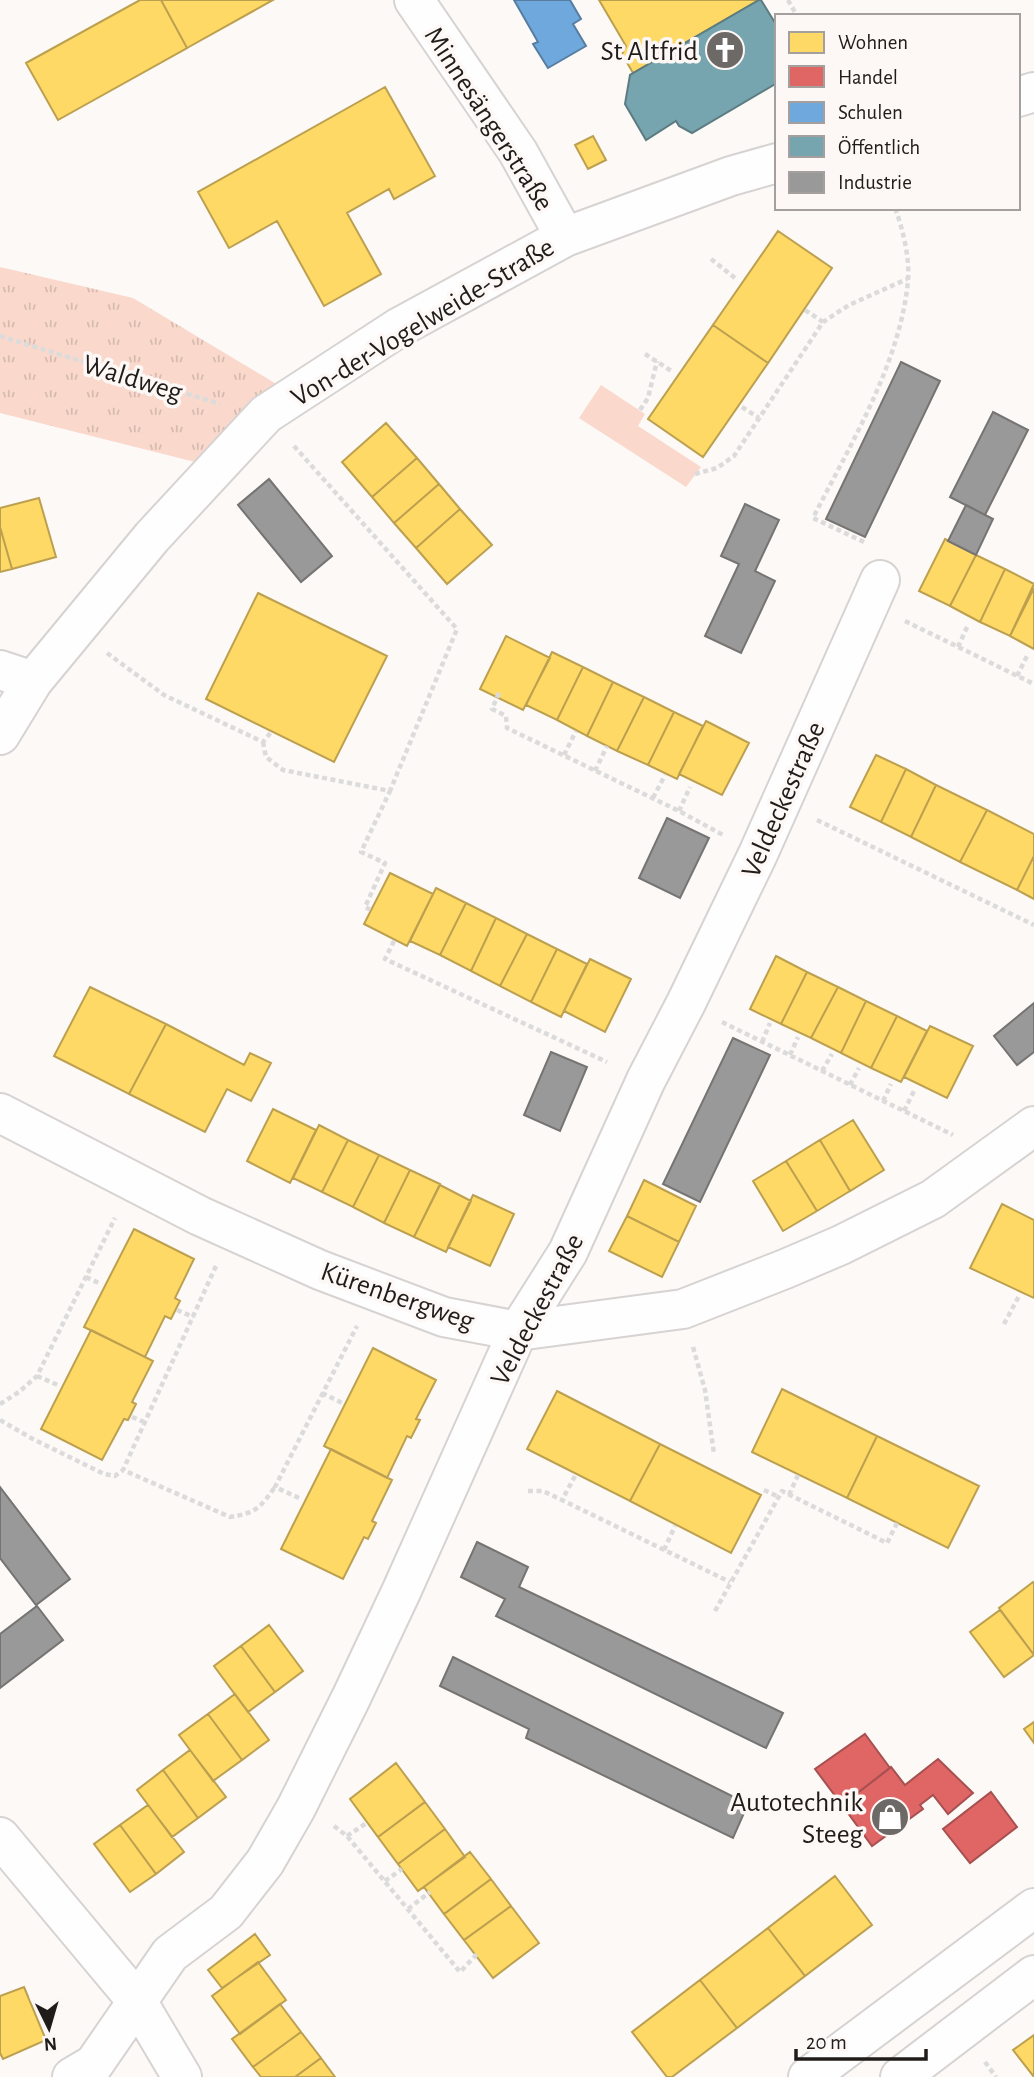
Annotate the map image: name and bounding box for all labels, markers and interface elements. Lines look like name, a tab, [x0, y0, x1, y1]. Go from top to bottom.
legend	[775, 14, 1020, 210]
street label: Minnesängerstraße	[419, 22, 558, 216]
church icon: St Altfrid	[704, 29, 746, 71]
text: Wohnen	[838, 32, 908, 53]
place label: St Altfrid	[600, 38, 698, 66]
text: Handel	[838, 67, 898, 88]
text: Schulen	[838, 102, 903, 123]
text: Öffentlich	[838, 136, 920, 158]
text: Industrie	[838, 172, 912, 193]
street label: Von-der-Vogelweide-Straße	[287, 233, 559, 412]
street label: Waldweg	[79, 351, 186, 407]
street label: Veldeckestraße	[737, 718, 831, 882]
street label: Veldeckestraße	[486, 1230, 589, 1390]
street label: Kürenbergweg	[317, 1258, 478, 1336]
place label: Autotechnik Steeg	[730, 1789, 863, 1849]
shop icon: Autotechnik Steeg	[869, 1796, 911, 1838]
north arrow	[14, 1993, 84, 2063]
scale bar	[796, 2018, 926, 2062]
text: 20 m	[806, 2032, 847, 2053]
text: N	[43, 2033, 58, 2053]

